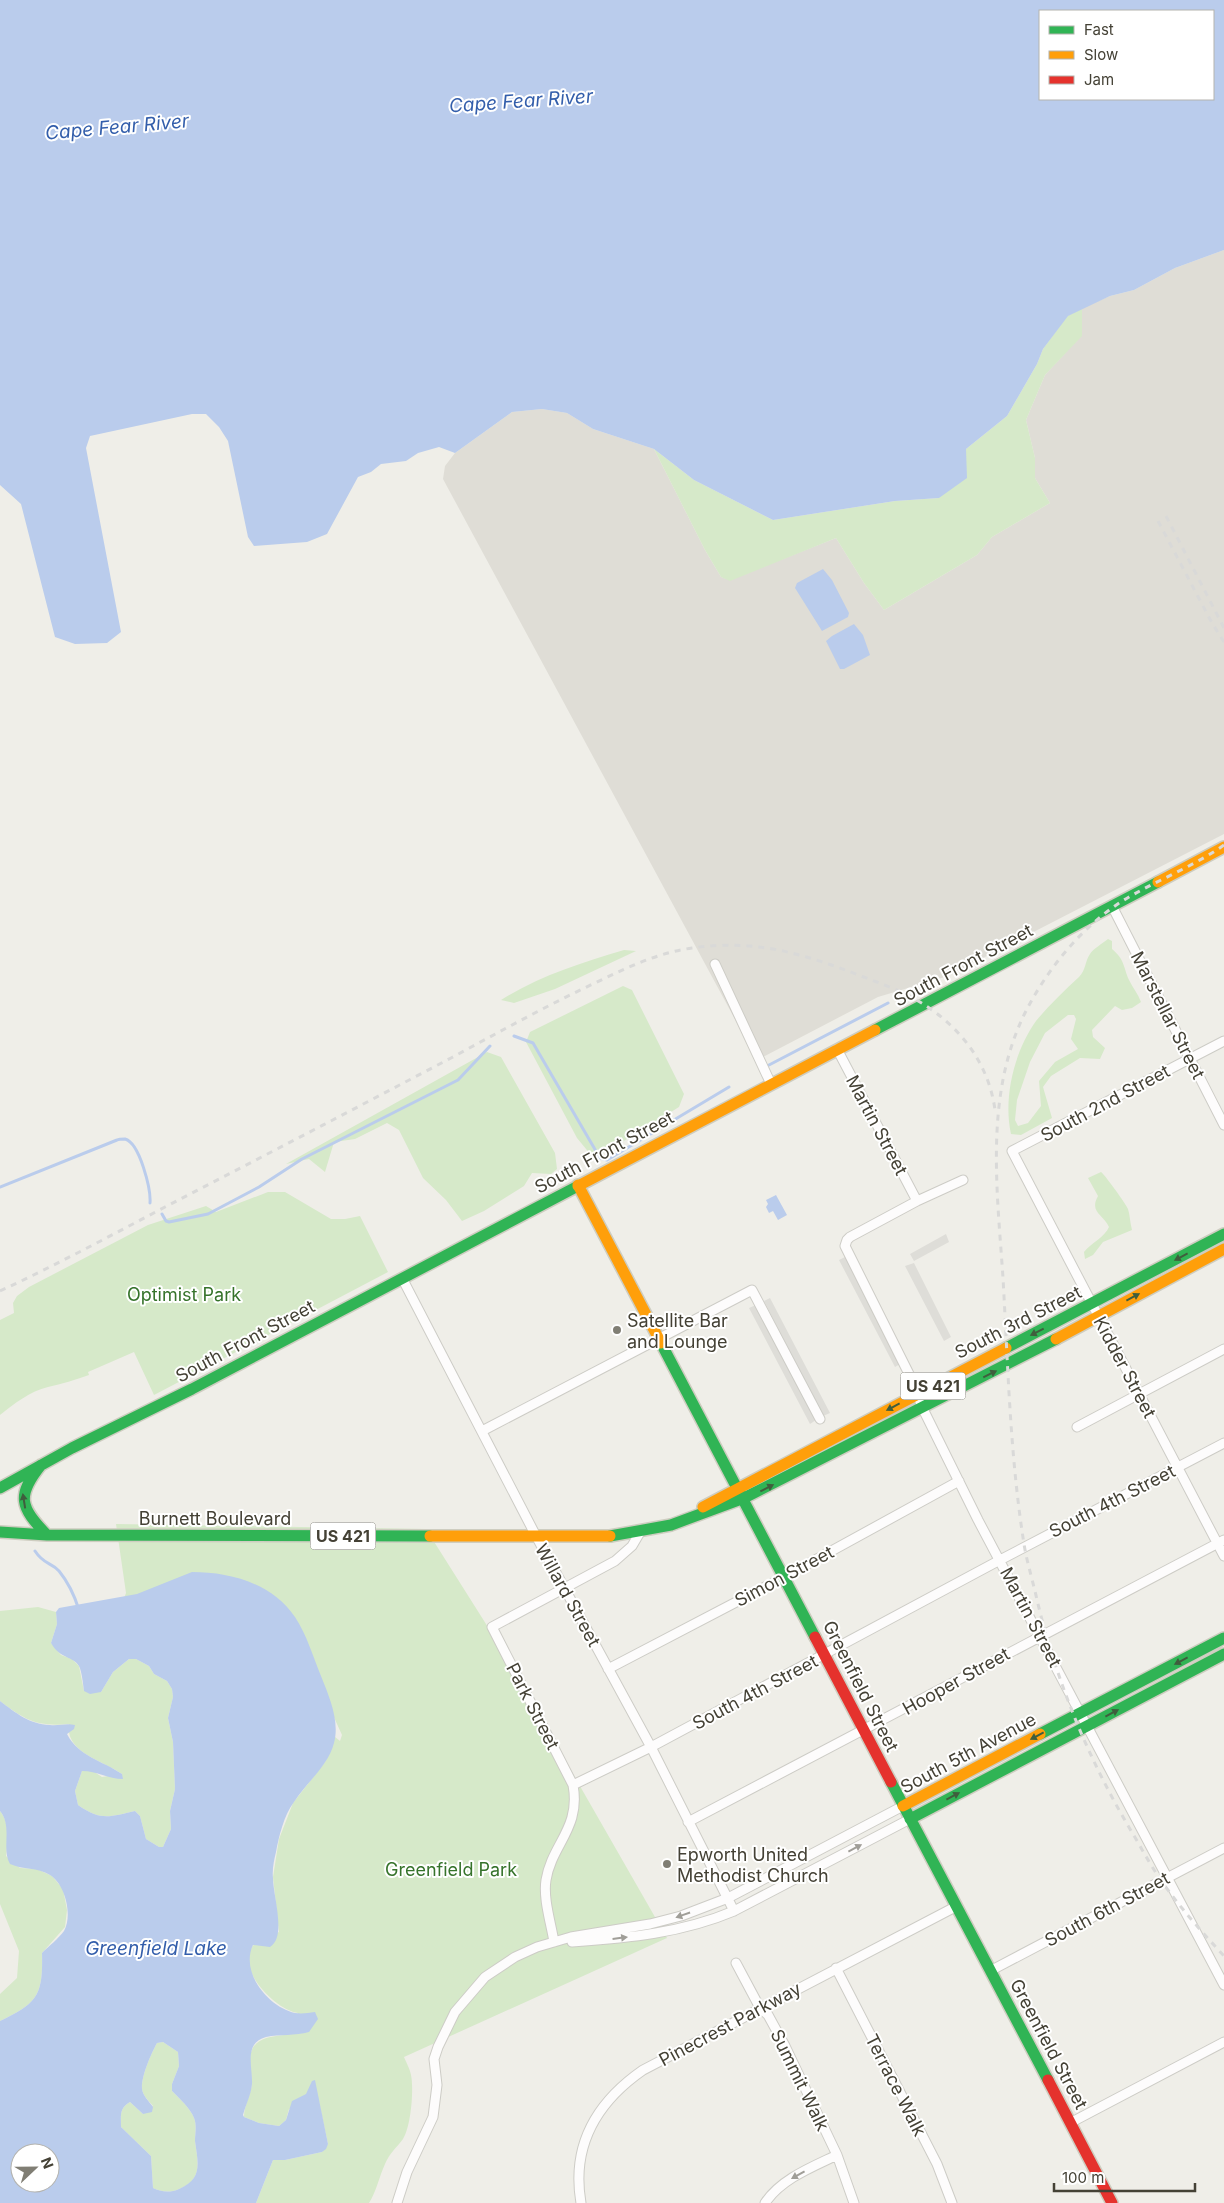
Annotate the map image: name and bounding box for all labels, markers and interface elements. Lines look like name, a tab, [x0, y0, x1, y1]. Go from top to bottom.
legend	[1039, 10, 1214, 100]
text: Fast	[1084, 20, 1114, 39]
text: Slow	[1084, 45, 1118, 64]
text: Jam	[1084, 70, 1114, 89]
water label: Cape Fear River	[448, 84, 595, 118]
water label: Cape Fear River	[44, 109, 191, 145]
street label: South Front Street	[890, 919, 1036, 1010]
street label: Marstellar Street	[1127, 948, 1209, 1082]
street label: South 2nd Street	[1037, 1060, 1173, 1146]
street label: Martin Street	[842, 1071, 912, 1179]
street label: South Front Street	[531, 1106, 677, 1197]
one-way arrow	[1174, 1253, 1188, 1261]
street label: South 3rd Street	[951, 1281, 1085, 1363]
park label: Optimist Park	[127, 1284, 241, 1305]
one-way arrow	[1125, 1293, 1140, 1301]
street label: South Front Street	[172, 1295, 318, 1386]
place label: Satellite Bar and Lounge	[627, 1310, 728, 1352]
street label: Kidder Street	[1089, 1313, 1161, 1421]
marker: Satellite Bar and Lounge	[611, 1324, 623, 1336]
one-way arrow	[1029, 1328, 1044, 1336]
one-way arrow	[983, 1370, 997, 1378]
road number: US 421	[900, 1372, 966, 1400]
one-way arrow	[886, 1403, 899, 1412]
street label: South 4th Street	[1045, 1460, 1179, 1542]
one-way arrow	[760, 1484, 774, 1492]
one-way arrow	[20, 1493, 28, 1509]
street label: Burnett Boulevard	[139, 1508, 291, 1529]
road number: US 421	[310, 1522, 376, 1550]
street label: Willard Street	[531, 1540, 605, 1650]
street label: Simon Street	[731, 1541, 837, 1611]
street label: Martin Street	[996, 1563, 1066, 1671]
street label: Greenfield Street	[819, 1617, 903, 1755]
street label: Hooper Street	[899, 1643, 1013, 1719]
street label: South 4th Street	[689, 1650, 821, 1734]
one-way arrow	[1174, 1657, 1188, 1665]
street label: Park Street	[502, 1659, 564, 1753]
street label: South 5th Avenue	[897, 1708, 1039, 1798]
one-way arrow	[1105, 1709, 1120, 1717]
one-way arrow	[1030, 1732, 1044, 1740]
one-way arrow	[946, 1792, 960, 1800]
place label: Epworth United Methodist Church	[677, 1844, 829, 1886]
one-way arrow	[848, 1844, 862, 1852]
marker: Epworth United Methodist Church	[661, 1858, 673, 1870]
park label: Greenfield Park	[385, 1859, 517, 1880]
street label: South 6th Street	[1041, 1867, 1173, 1951]
one-way arrow	[675, 1912, 690, 1919]
one-way arrow	[613, 1934, 629, 1942]
water label: Greenfield Lake	[85, 1937, 227, 1960]
street label: Greenfield Street	[1006, 1975, 1092, 2113]
street label: Pinecrest Parkway	[655, 1978, 805, 2070]
street label: Summit Walk	[766, 2026, 834, 2134]
street label: Terrace Walk	[861, 2030, 931, 2140]
north arrow	[10, 2143, 60, 2193]
text: N	[38, 2155, 57, 2171]
scale bar	[1054, 2160, 1195, 2192]
text: 100 m	[1062, 2168, 1104, 2187]
one-way arrow	[792, 2171, 805, 2180]

